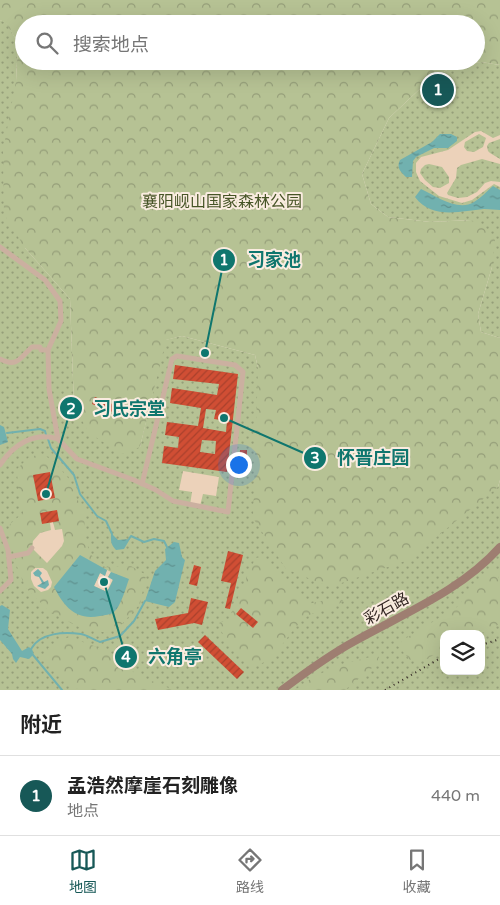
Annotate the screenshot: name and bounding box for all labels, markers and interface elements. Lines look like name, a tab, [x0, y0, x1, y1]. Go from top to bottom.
search box	[15, 15, 485, 70]
icon: search	[33, 29, 61, 57]
text: 搜索地点	[73, 34, 149, 56]
pin: 1	[422, 71, 454, 109]
park label: 襄阳岘山国家森林公园	[142, 192, 302, 212]
callout: 习家池	[212, 243, 311, 276]
text: 习家池	[247, 249, 301, 271]
text: 1	[219, 251, 229, 269]
callout: 习氏宗堂	[58, 392, 175, 425]
text: 习氏宗堂	[93, 398, 165, 420]
text: 2	[66, 400, 76, 418]
callout: 怀晋庄园	[302, 442, 419, 475]
text: 怀晋庄园	[337, 447, 409, 469]
text: 3	[310, 449, 320, 467]
your location	[226, 452, 252, 478]
street label: 彩石路	[361, 588, 412, 629]
map controls	[440, 630, 485, 675]
button: layers	[440, 630, 485, 675]
callout: 六角亭	[113, 640, 212, 673]
text: 六角亭	[148, 646, 202, 668]
text: 4	[121, 648, 131, 666]
text: 附近	[20, 713, 62, 738]
text: 孟浩然摩崖石刻雕像	[67, 775, 238, 797]
text: 1	[31, 786, 41, 806]
text: 440 m	[431, 786, 480, 806]
text: 地点	[67, 801, 99, 821]
tab: 地图	[69, 846, 97, 896]
tab: 路线	[236, 846, 264, 896]
tab: 收藏	[403, 846, 431, 896]

